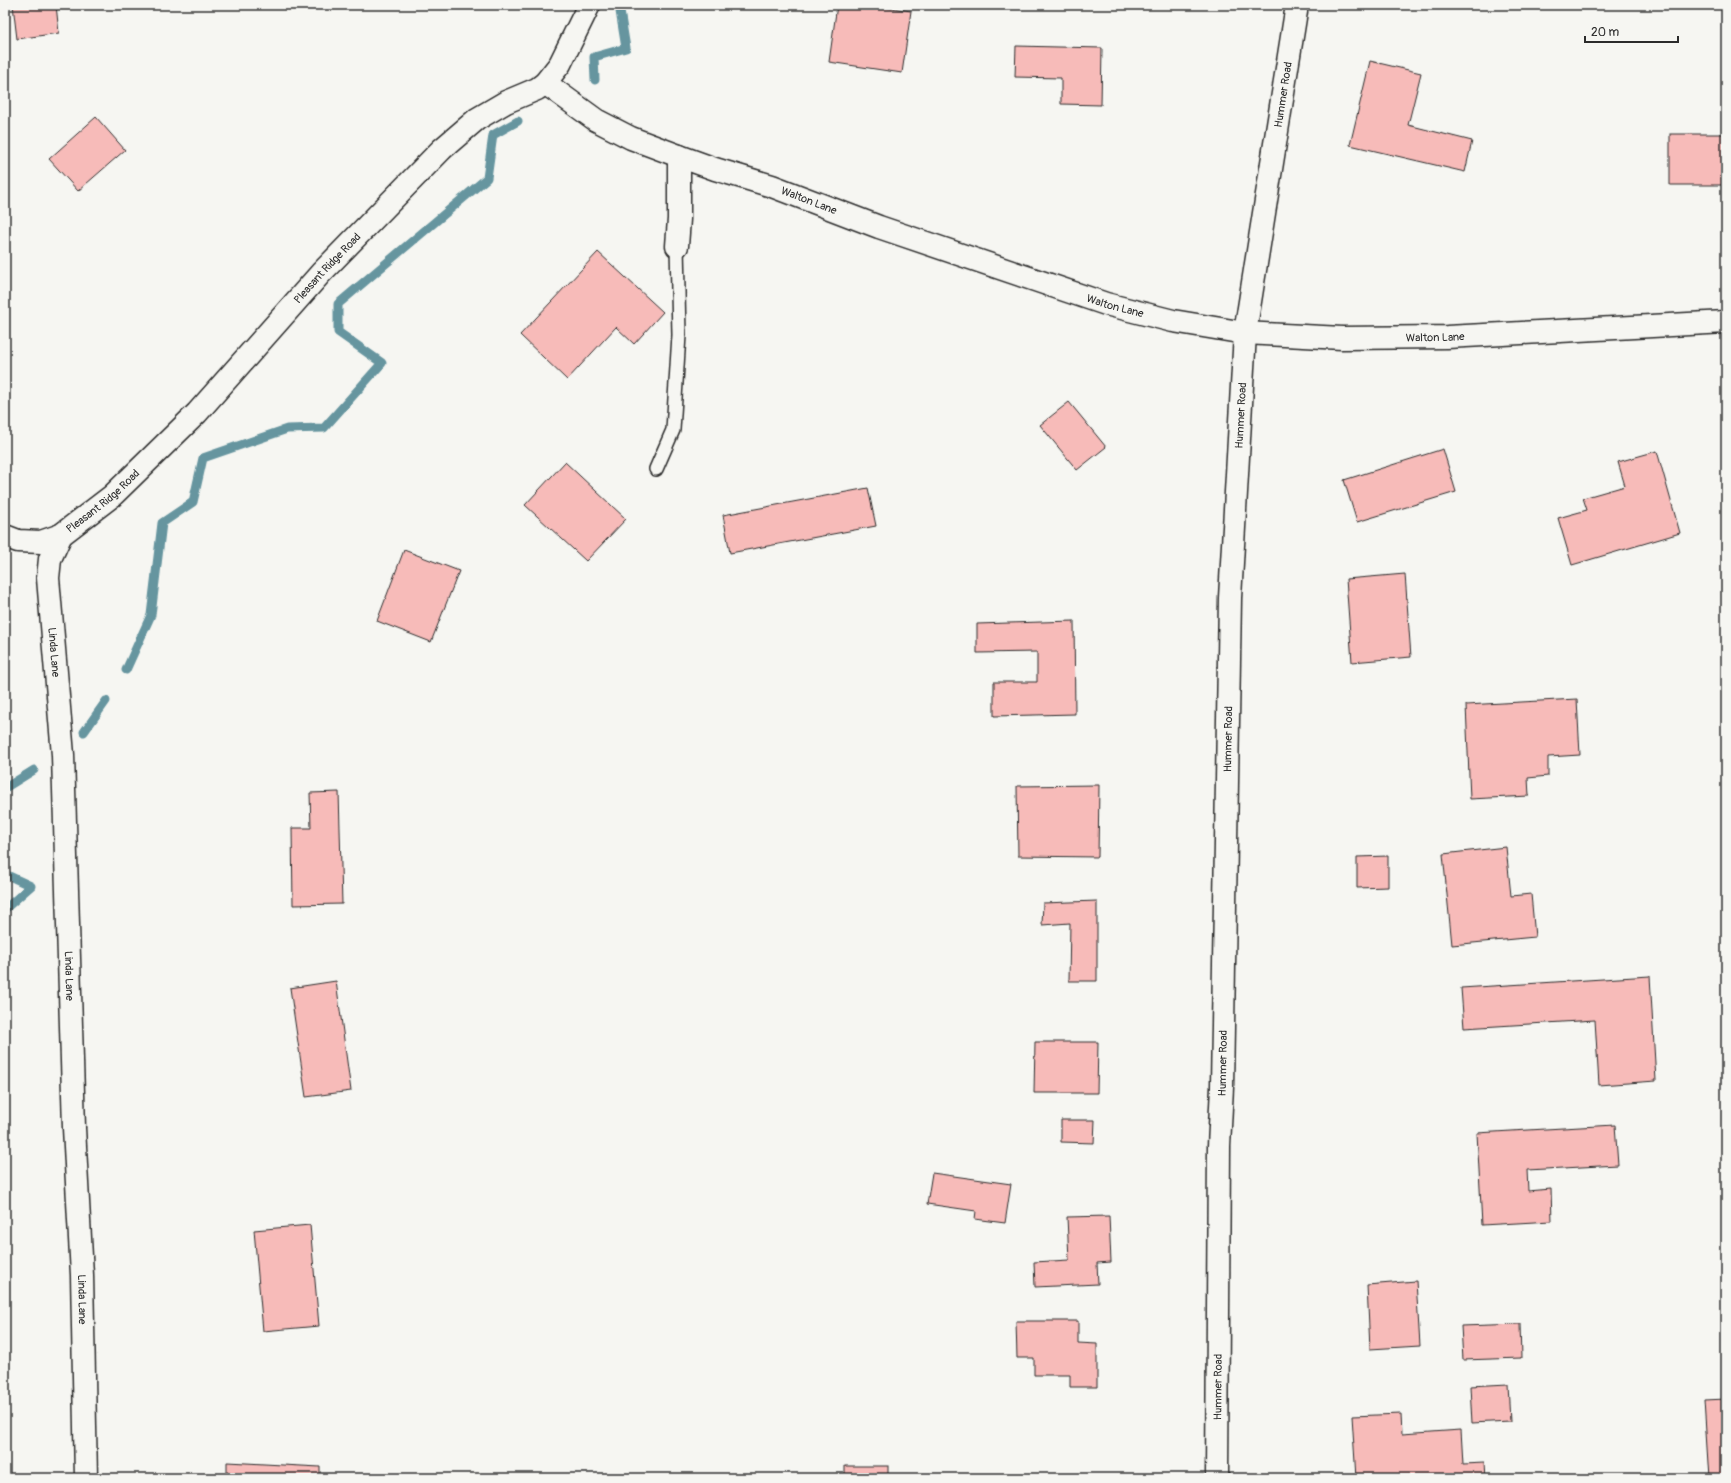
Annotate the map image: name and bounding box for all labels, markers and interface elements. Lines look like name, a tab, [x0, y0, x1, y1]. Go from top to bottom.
scale bar	[1585, 18, 1678, 44]
text: 20 m	[1591, 25, 1620, 40]
street label: Hummer Road	[1272, 61, 1295, 128]
street label: Walton Lane	[779, 184, 839, 217]
street label: Pleasant Ridge Road	[291, 230, 364, 306]
street label: Walton Lane	[1085, 292, 1146, 320]
street label: Walton Lane	[1406, 330, 1465, 344]
street label: Hummer Road	[1232, 382, 1249, 449]
street label: Pleasant Ridge Road	[64, 467, 142, 536]
street label: Linda Lane	[45, 627, 62, 678]
street label: Hummer Road	[1221, 706, 1235, 772]
street label: Linda Lane	[62, 951, 76, 1001]
street label: Hummer Road	[1216, 1030, 1230, 1097]
street label: Linda Lane	[75, 1274, 89, 1325]
street label: Hummer Road	[1211, 1354, 1225, 1420]

